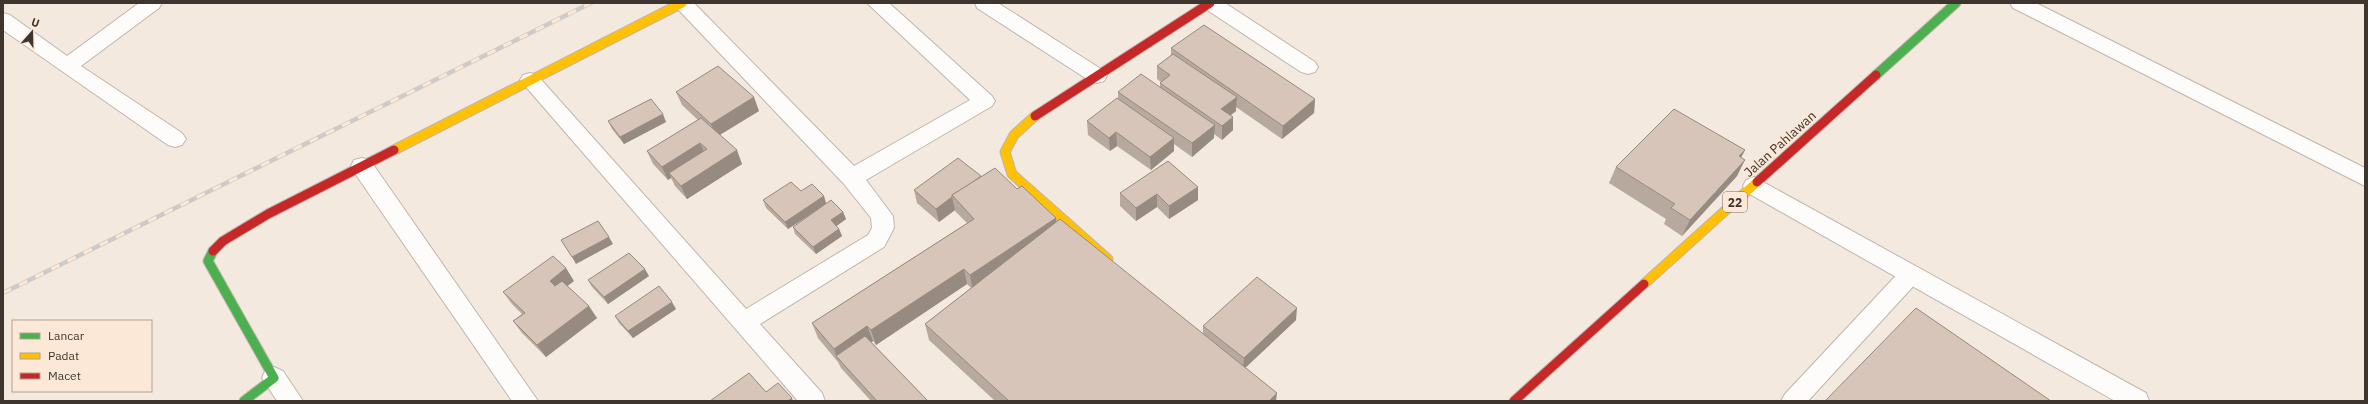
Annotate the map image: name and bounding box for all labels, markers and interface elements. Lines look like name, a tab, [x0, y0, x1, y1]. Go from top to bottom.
north arrow	[12, 12, 52, 52]
text: U	[29, 15, 41, 30]
street label: Jalan Pahlawan	[1740, 107, 1820, 181]
road number: 22	[1723, 192, 1747, 212]
legend	[12, 320, 152, 392]
text: Lancar	[48, 328, 85, 343]
text: Padat	[48, 348, 79, 363]
text: Macet	[48, 368, 81, 383]

